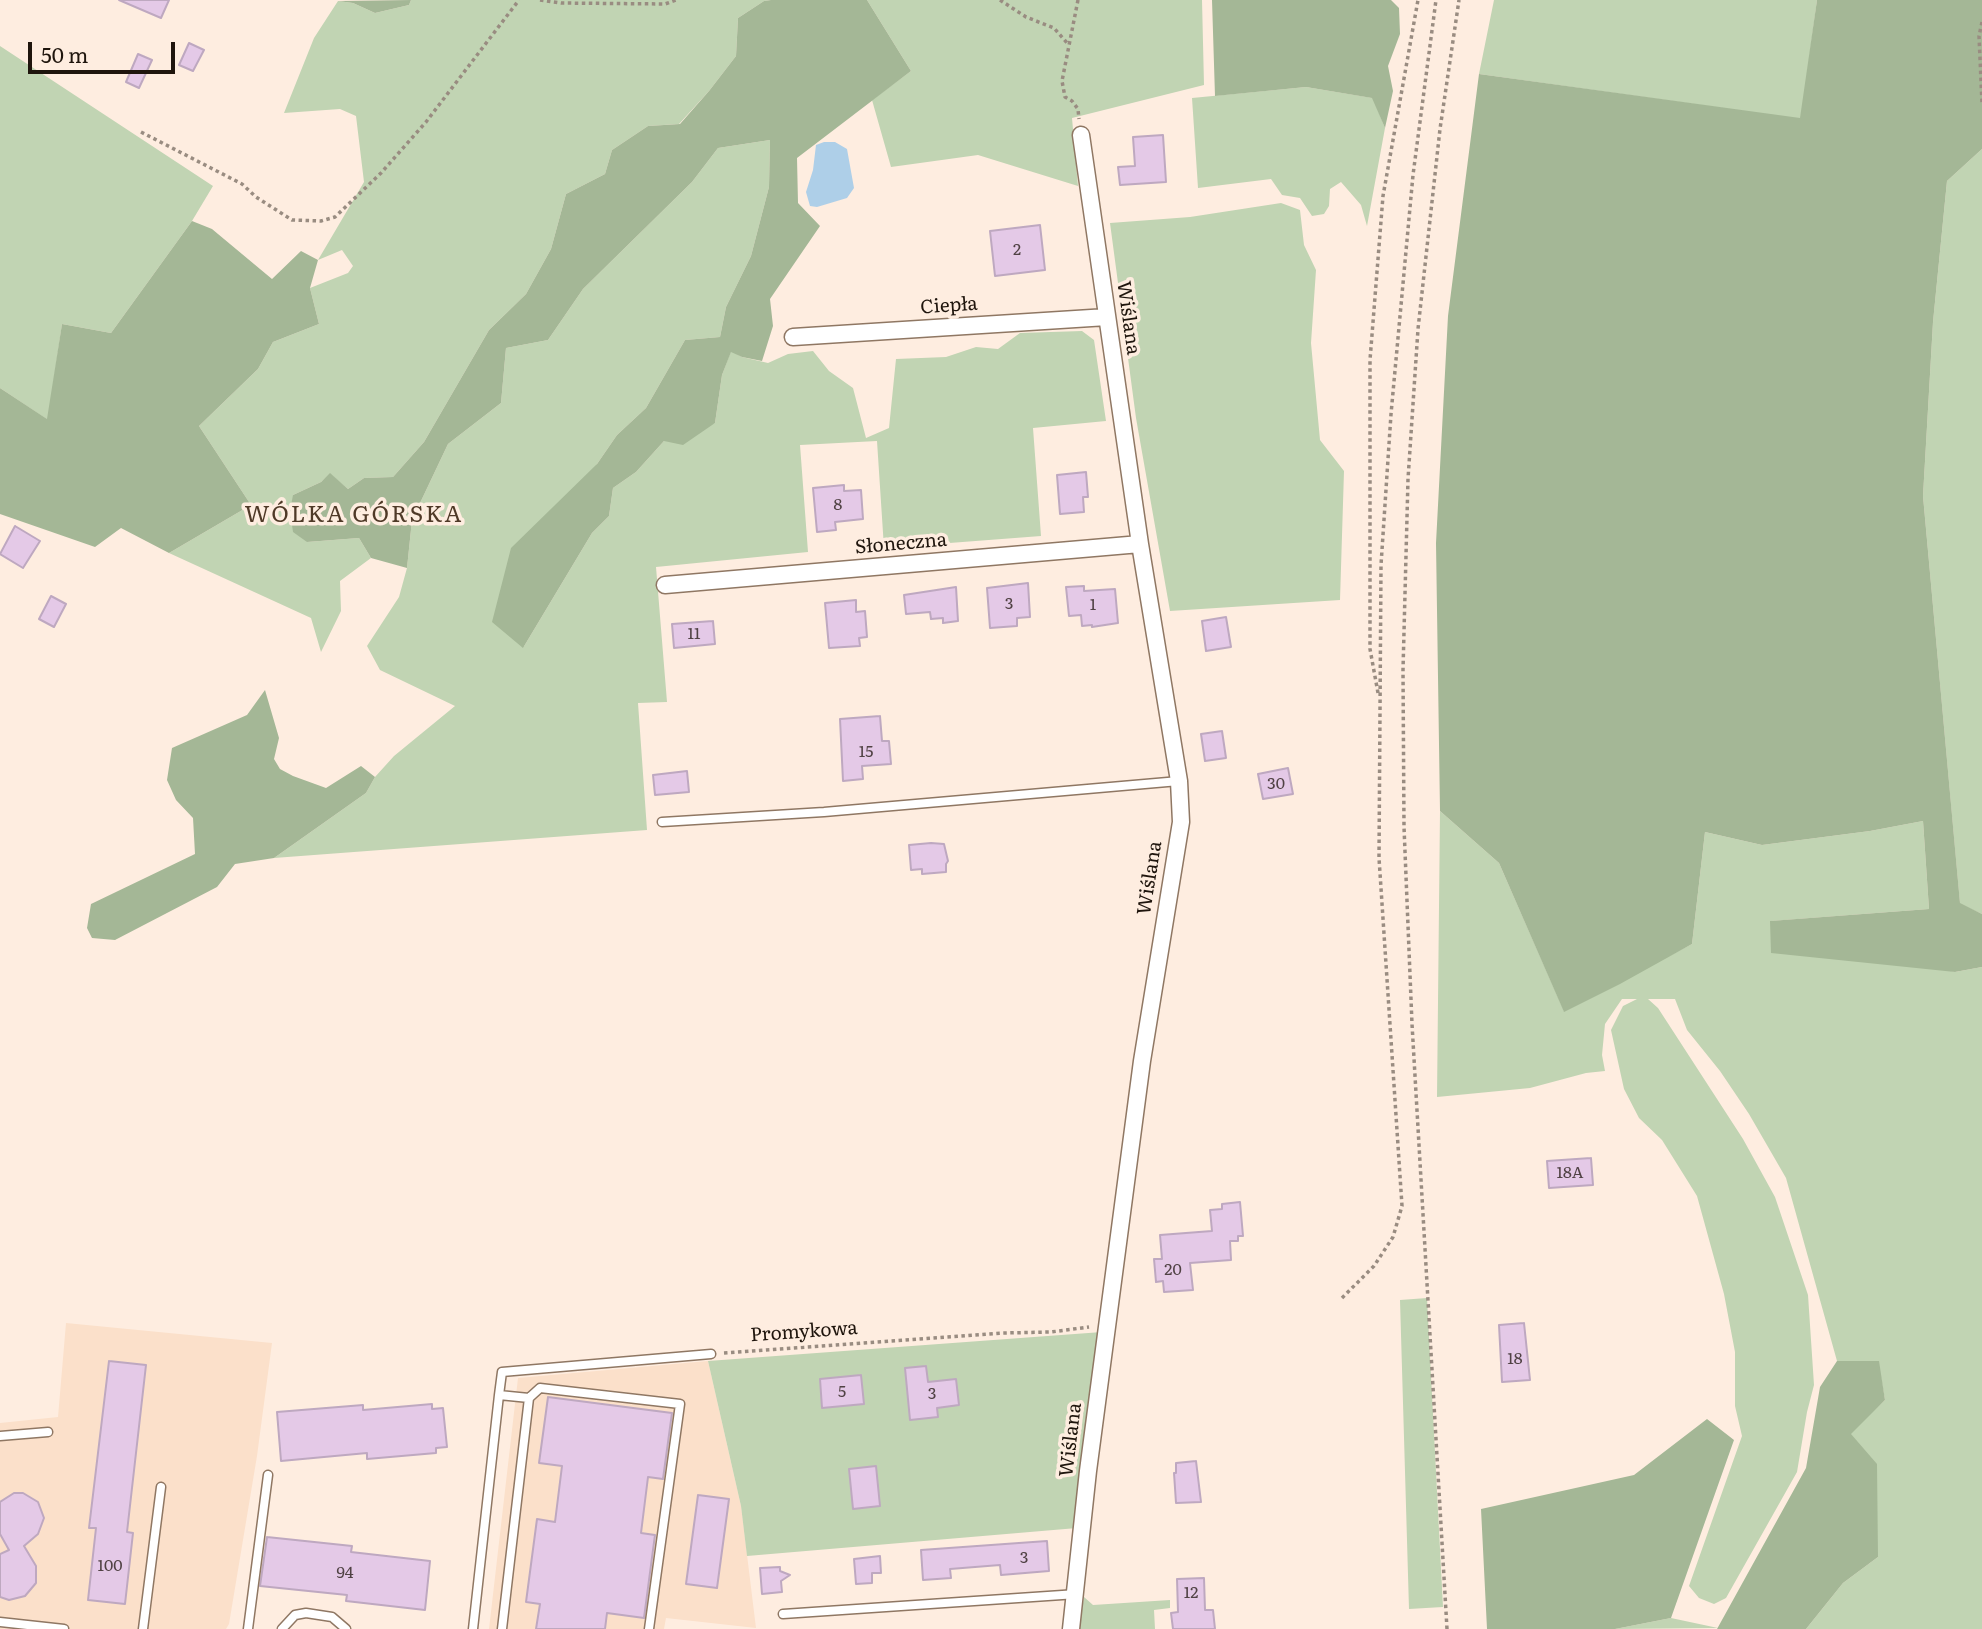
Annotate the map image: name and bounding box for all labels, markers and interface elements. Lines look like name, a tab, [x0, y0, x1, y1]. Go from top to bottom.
scale bar	[32, 28, 178, 72]
text: 50 m	[41, 38, 88, 69]
house number: 2	[1013, 240, 1021, 260]
street label: Wiślana	[1112, 280, 1144, 356]
street label: Ciepła	[920, 293, 978, 319]
house number: 8	[834, 495, 842, 515]
district label: WÓLKA GÓRSKA	[246, 501, 462, 529]
street label: Słoneczna	[854, 529, 948, 559]
house number: 3	[1005, 594, 1013, 614]
house number: 1	[1090, 595, 1096, 615]
house number: 11	[687, 624, 701, 644]
house number: 15	[859, 742, 873, 762]
house number: 30	[1267, 774, 1285, 794]
street label: Wiślana	[1133, 839, 1167, 917]
house number: 18A	[1556, 1163, 1584, 1183]
house number: 20	[1164, 1260, 1182, 1280]
street label: Promykowa	[750, 1317, 858, 1347]
house number: 18	[1507, 1349, 1523, 1369]
house number: 5	[838, 1382, 846, 1402]
house number: 3	[928, 1384, 936, 1404]
street label: Wiślana	[1055, 1402, 1087, 1478]
house number: 3	[1020, 1548, 1028, 1568]
house number: 100	[97, 1556, 123, 1576]
house number: 94	[336, 1563, 354, 1583]
house number: 12	[1184, 1583, 1198, 1603]

